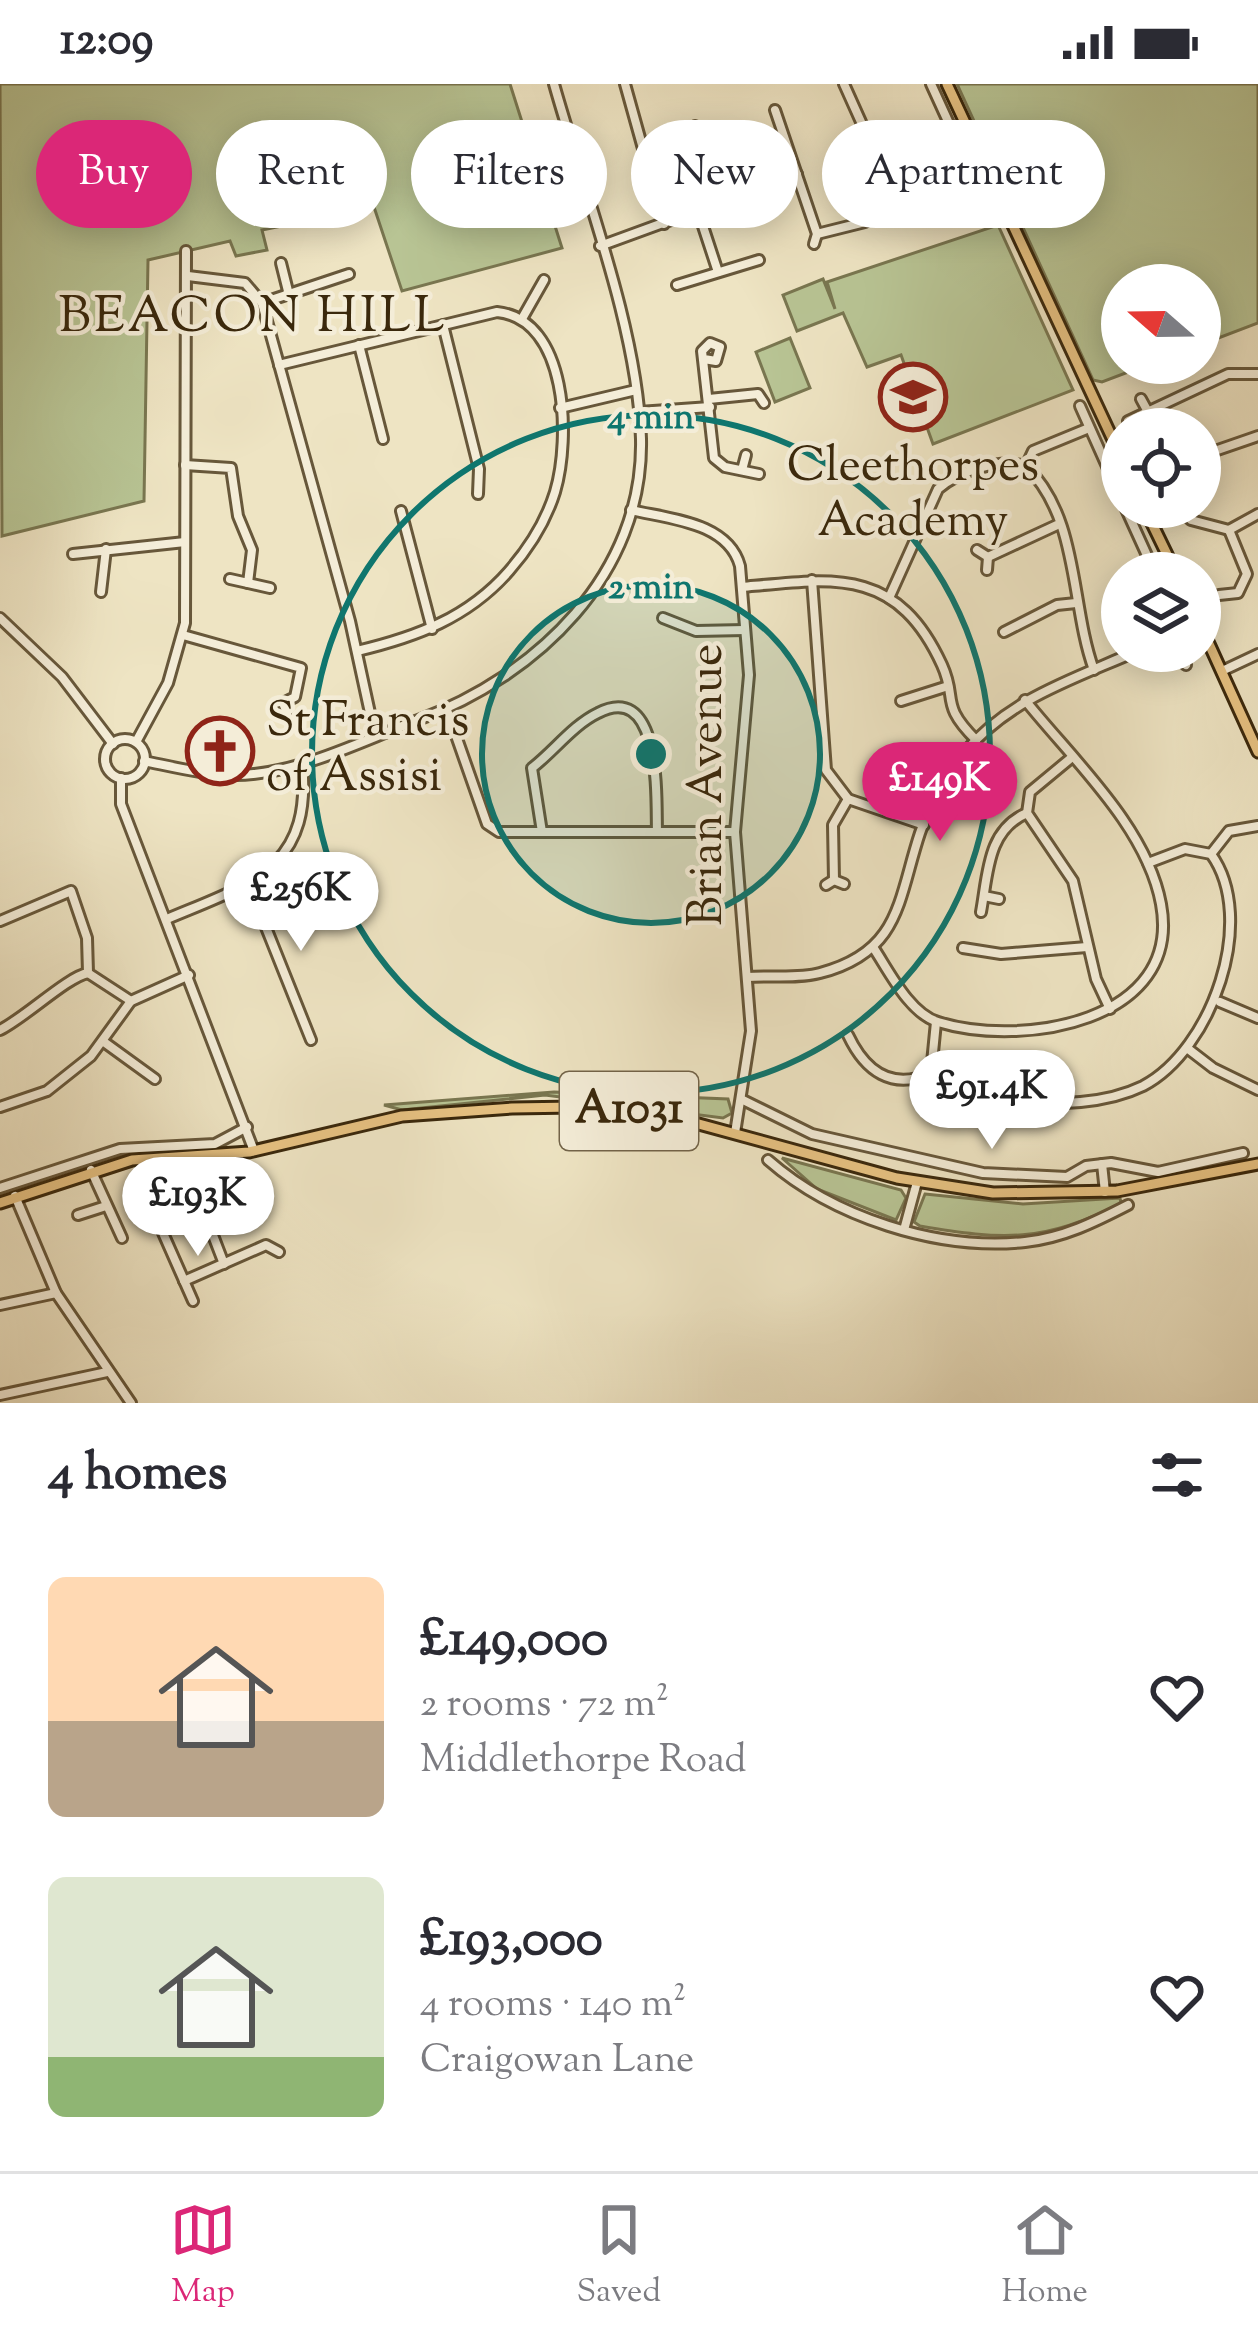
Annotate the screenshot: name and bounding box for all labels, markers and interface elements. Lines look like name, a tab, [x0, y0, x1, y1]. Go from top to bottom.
text: 12:09	[60, 10, 153, 75]
chip: Buy	[36, 120, 192, 228]
chip: Rent	[216, 120, 387, 228]
chip: Filters	[411, 120, 607, 228]
chip: New	[631, 120, 798, 228]
chip: Apartment	[822, 120, 1105, 228]
north arrow	[1101, 264, 1221, 384]
map controls	[1101, 264, 1221, 672]
district label: BEACON HILL	[59, 282, 447, 355]
school or university icon: Cleethorpes Academy	[878, 362, 948, 432]
text: 4 min	[606, 393, 695, 445]
button: locate	[1101, 408, 1221, 528]
place label: Cleethorpes Academy	[787, 434, 1039, 558]
button: layers	[1101, 552, 1221, 672]
text: 2 min	[608, 563, 695, 615]
street label: Brian Avenue	[675, 644, 744, 926]
place label: St Francis of Assisi	[266, 689, 469, 813]
church icon: St Francis of Assisi	[185, 716, 255, 786]
centre of rings	[630, 733, 672, 775]
pin: £149K	[856, 742, 1024, 844]
text: £149K	[889, 753, 991, 809]
pin: £256K	[217, 852, 385, 954]
text: £256K	[251, 863, 351, 919]
pin: £91.4K	[894, 1050, 1090, 1152]
text: £91.4K	[936, 1061, 1048, 1117]
road number: A1031	[560, 1072, 698, 1150]
pin: £193K	[114, 1157, 282, 1259]
text: £193K	[149, 1168, 247, 1224]
text: 4 homes	[48, 1439, 227, 1512]
icon: filters	[1144, 1442, 1210, 1508]
text: £149,000	[420, 1605, 608, 1678]
icon: home	[144, 1625, 288, 1769]
icon: heart	[1144, 1664, 1210, 1730]
text: 2 rooms · 72 m²	[420, 1678, 669, 1734]
text: Middlethorpe Road	[420, 1734, 746, 1790]
text: £193,000	[420, 1905, 603, 1978]
icon: home	[144, 1925, 288, 2069]
icon: heart	[1144, 1964, 1210, 2030]
text: 4 rooms · 140 m²	[420, 1978, 686, 2034]
text: Craigowan Lane	[420, 2034, 694, 2090]
tab: Map	[170, 2197, 236, 2317]
tab: Saved	[576, 2197, 661, 2317]
tab: Home	[1001, 2197, 1088, 2317]

